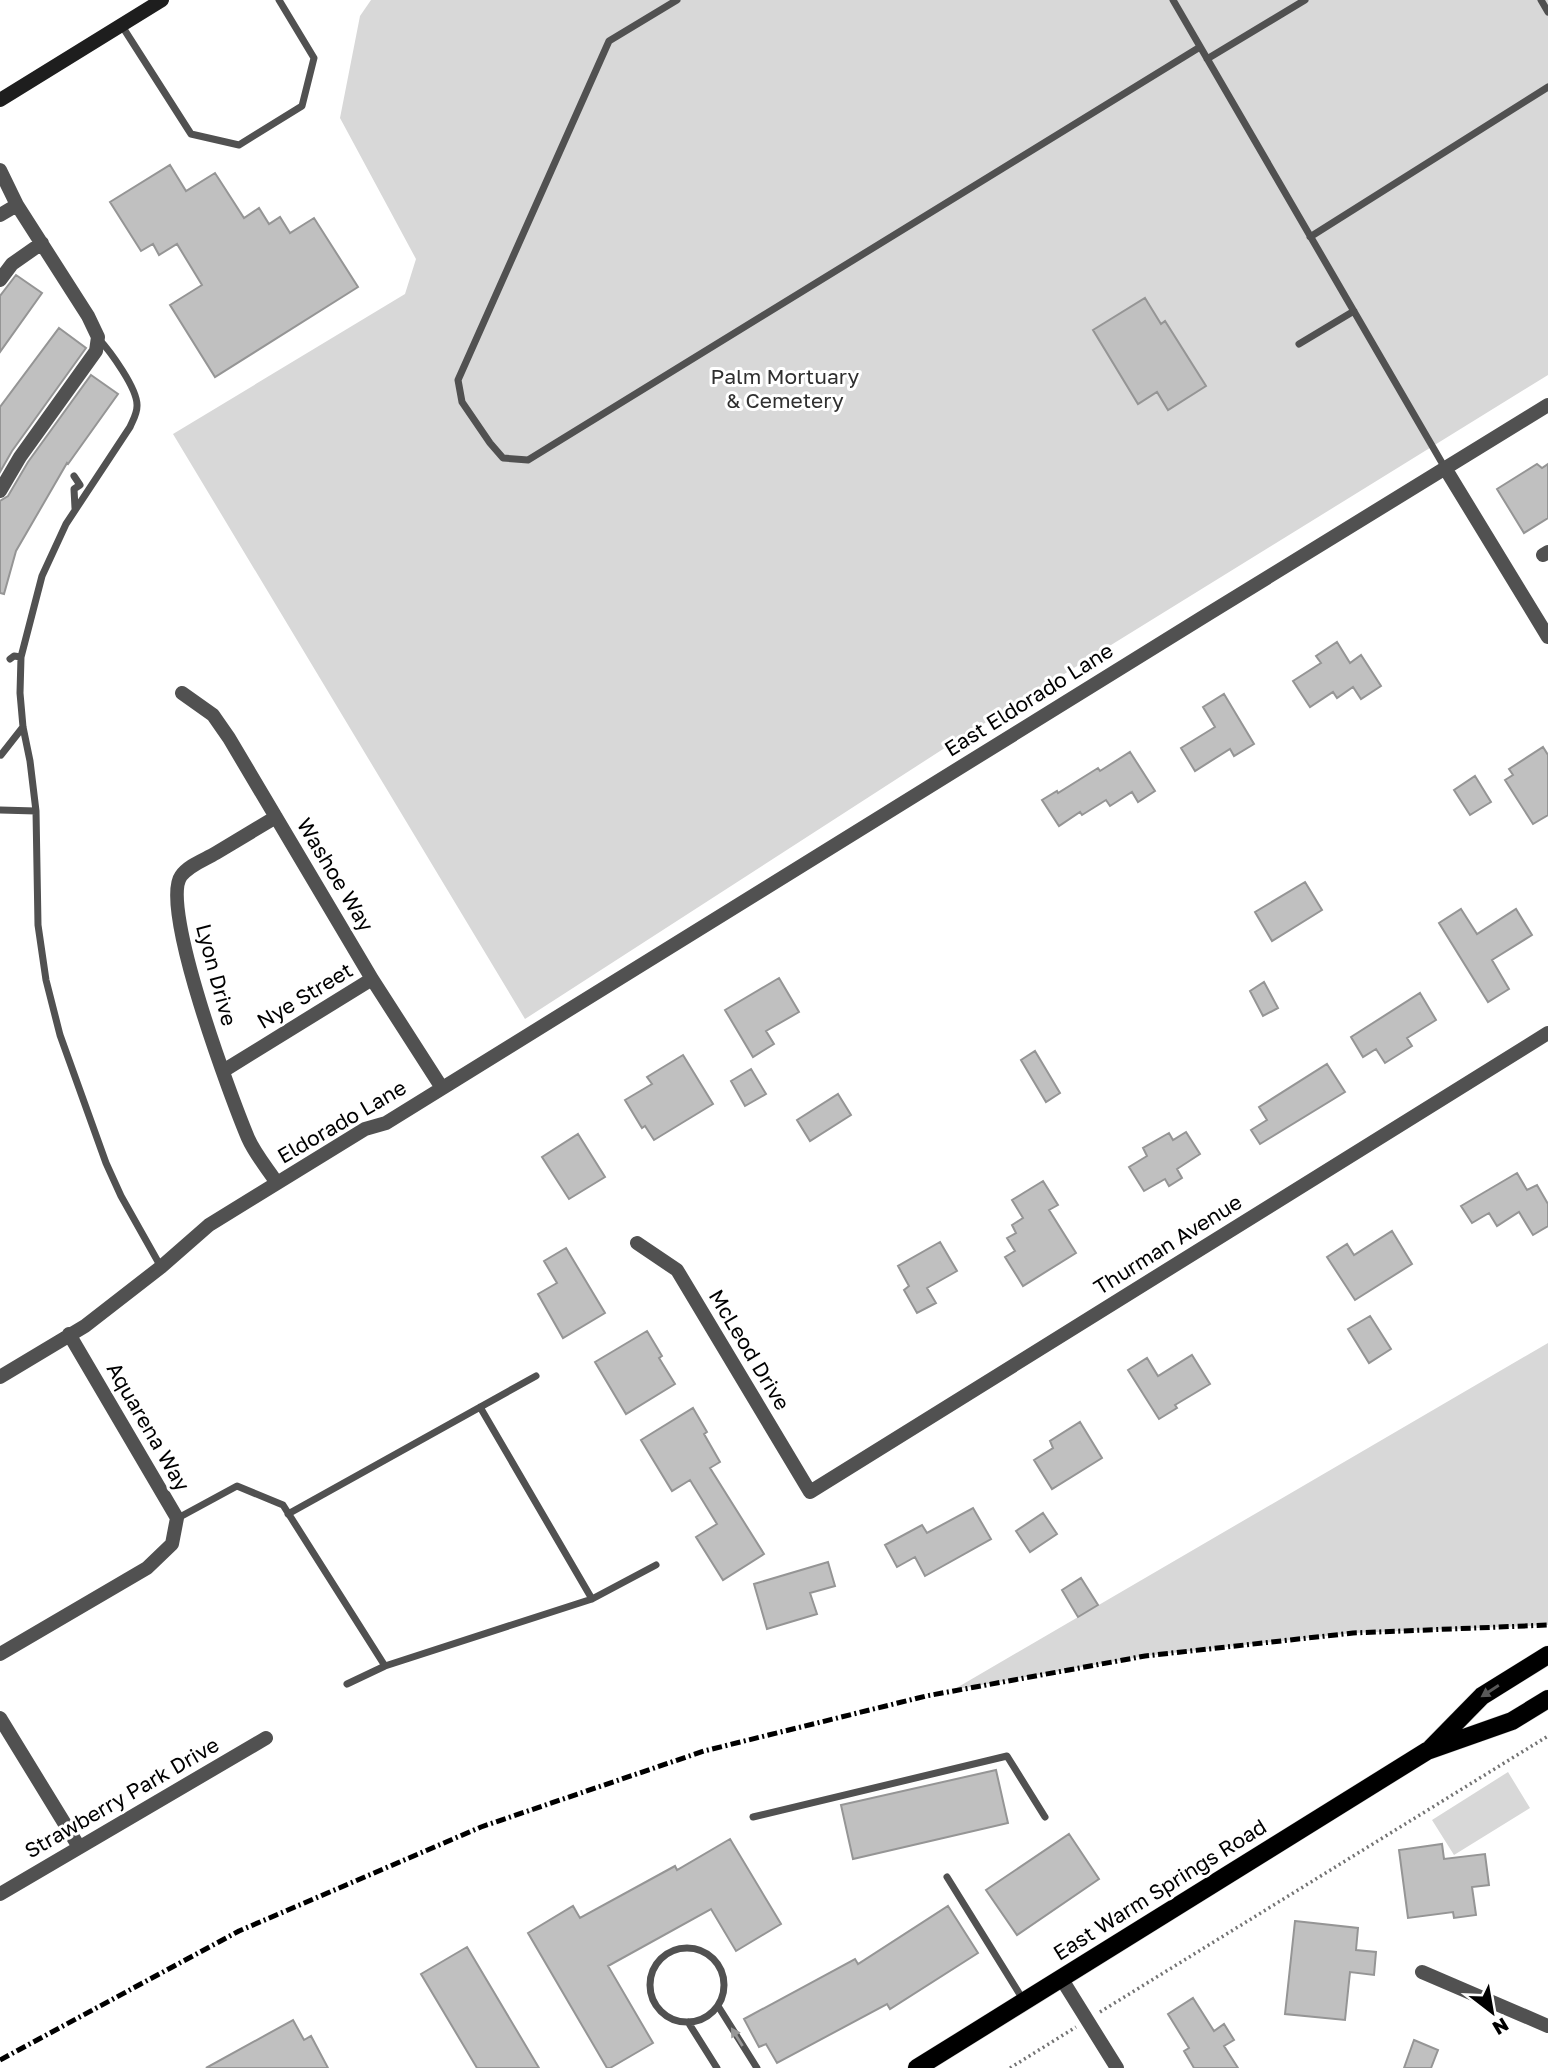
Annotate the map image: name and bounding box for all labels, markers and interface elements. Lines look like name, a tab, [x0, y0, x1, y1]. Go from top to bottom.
park label: Palm Mortuary & Cemetery	[711, 363, 860, 413]
street label: East Eldorado Lane	[939, 637, 1118, 762]
street label: Washoe Way	[292, 813, 380, 936]
street label: Lyon Drive	[191, 921, 243, 1029]
street label: Nye Street	[252, 956, 357, 1034]
street label: Eldorado Lane	[272, 1074, 411, 1169]
street label: Thurman Avenue	[1089, 1188, 1246, 1300]
street label: McLeod Drive	[704, 1284, 796, 1415]
street label: Aquarena Way	[102, 1358, 196, 1496]
one-way arrow	[1480, 1685, 1500, 1698]
street label: Strawberry Park Drive	[20, 1731, 223, 1863]
street label: East Warm Springs Road	[1048, 1813, 1271, 1965]
north arrow	[1457, 1977, 1527, 2047]
text: N	[1489, 2013, 1513, 2041]
one-way arrow	[731, 2027, 744, 2047]

